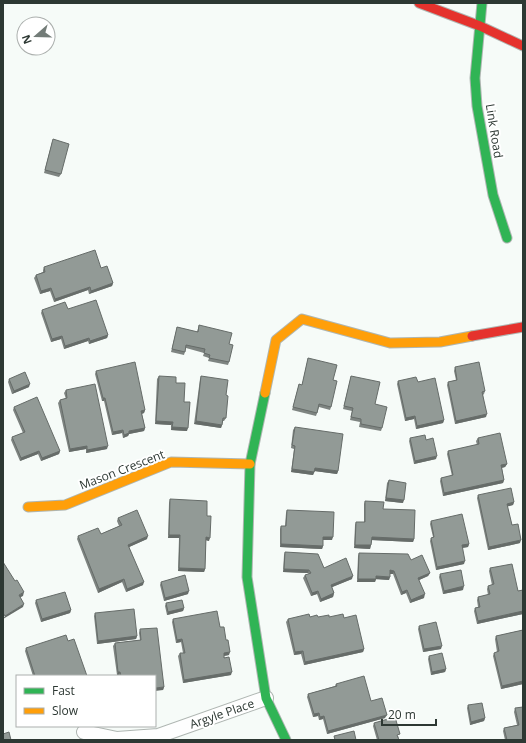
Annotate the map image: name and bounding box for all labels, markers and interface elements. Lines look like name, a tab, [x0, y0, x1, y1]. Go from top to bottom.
north arrow	[16, 16, 56, 56]
text: N	[18, 33, 35, 46]
street label: Link Road	[482, 103, 507, 159]
street label: Mason Crescent	[77, 445, 167, 494]
legend	[16, 675, 156, 727]
text: Fast	[52, 682, 75, 699]
street label: Argyle Place	[187, 694, 257, 733]
scale bar	[382, 701, 436, 727]
text: Slow	[52, 702, 79, 719]
text: 20 m	[388, 706, 416, 723]

